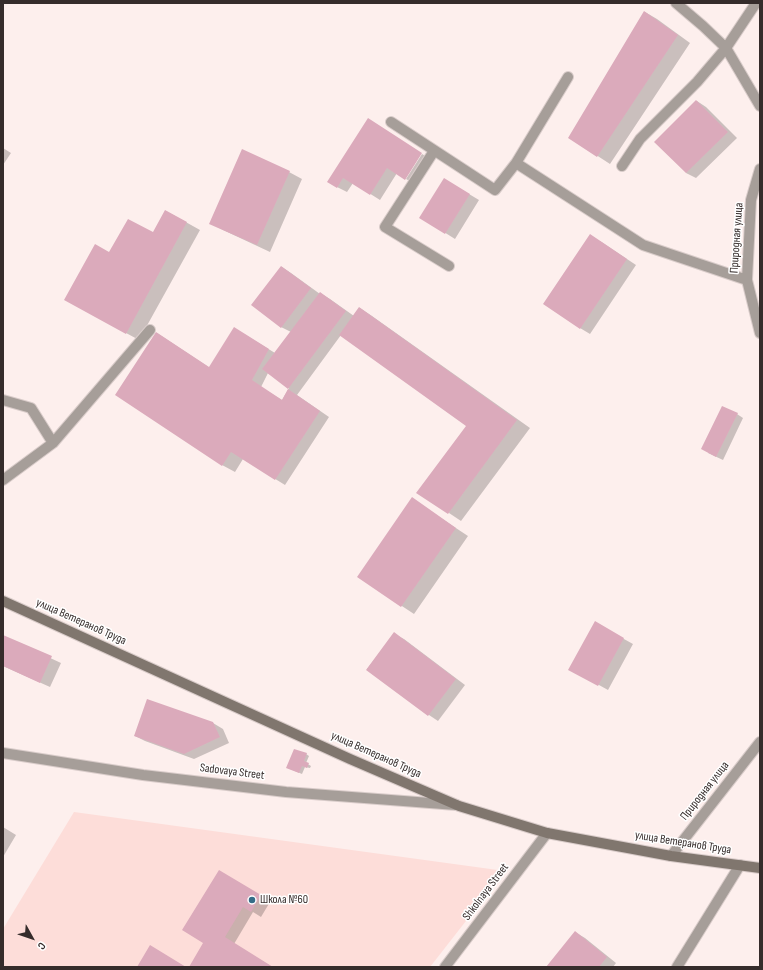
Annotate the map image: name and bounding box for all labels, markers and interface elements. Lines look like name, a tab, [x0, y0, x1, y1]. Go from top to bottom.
street label: Природная улица	[727, 202, 747, 274]
street label: улица Ветеранов Труда	[34, 596, 128, 648]
street label: улица Ветеранов Труда	[329, 729, 423, 781]
street label: Природная улица	[678, 759, 732, 823]
street label: Sadovaya Street	[199, 761, 265, 783]
street label: улица Ветеранов Труда	[634, 828, 732, 858]
street label: Shkolnaya Street	[460, 861, 512, 923]
place label: Школа №60	[260, 893, 308, 907]
marker: Школа №60	[247, 895, 257, 905]
north arrow	[12, 918, 52, 958]
text: С	[35, 940, 48, 952]

